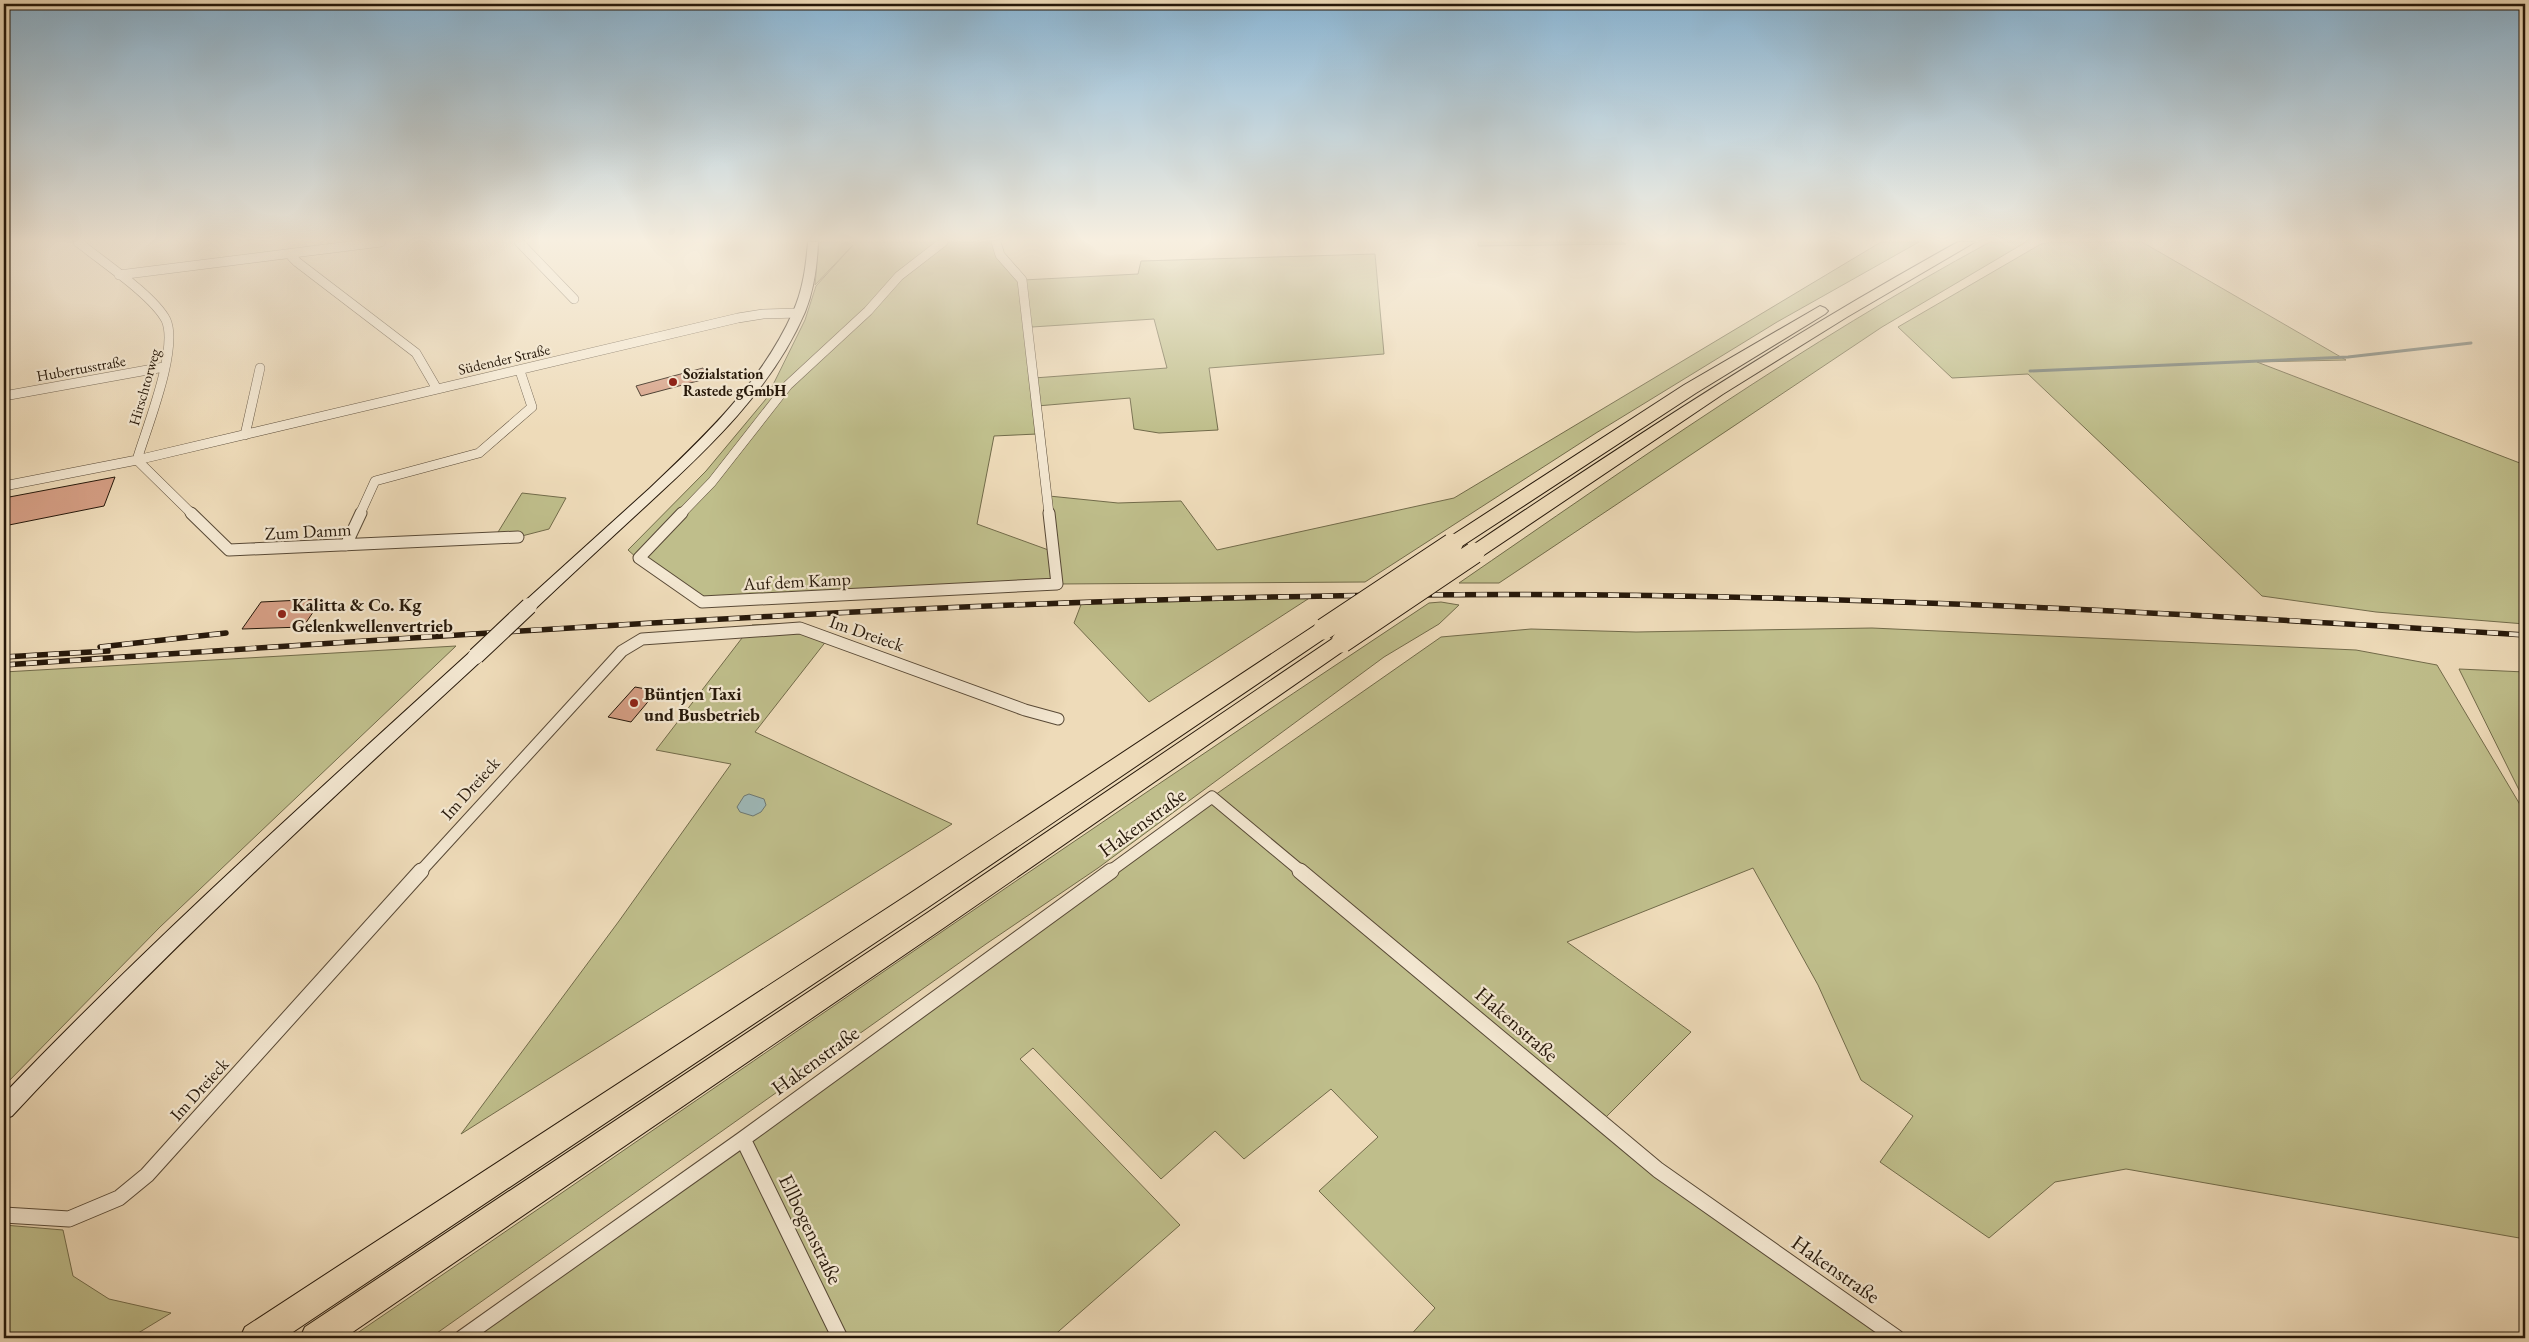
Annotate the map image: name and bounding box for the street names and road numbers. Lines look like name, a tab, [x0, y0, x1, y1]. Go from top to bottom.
street label: Südender Straße	[456, 339, 552, 379]
street label: Hirschtorweg	[124, 346, 164, 428]
street label: Hubertusstraße	[35, 351, 127, 385]
street label: Zum Damm	[264, 517, 352, 545]
street label: Auf dem Kamp	[742, 567, 851, 595]
street label: Im Dreieck	[827, 610, 908, 657]
street label: Im Dreieck	[436, 751, 505, 824]
street label: Hakenstraße	[1093, 781, 1191, 863]
street label: Hakenstraße	[1470, 980, 1564, 1068]
street label: Hakenstraße	[766, 1019, 864, 1101]
street label: Im Dreieck	[165, 1052, 234, 1125]
street label: Ellbogenstraße	[773, 1170, 849, 1288]
street label: Hakenstraße	[1786, 1229, 1886, 1309]

